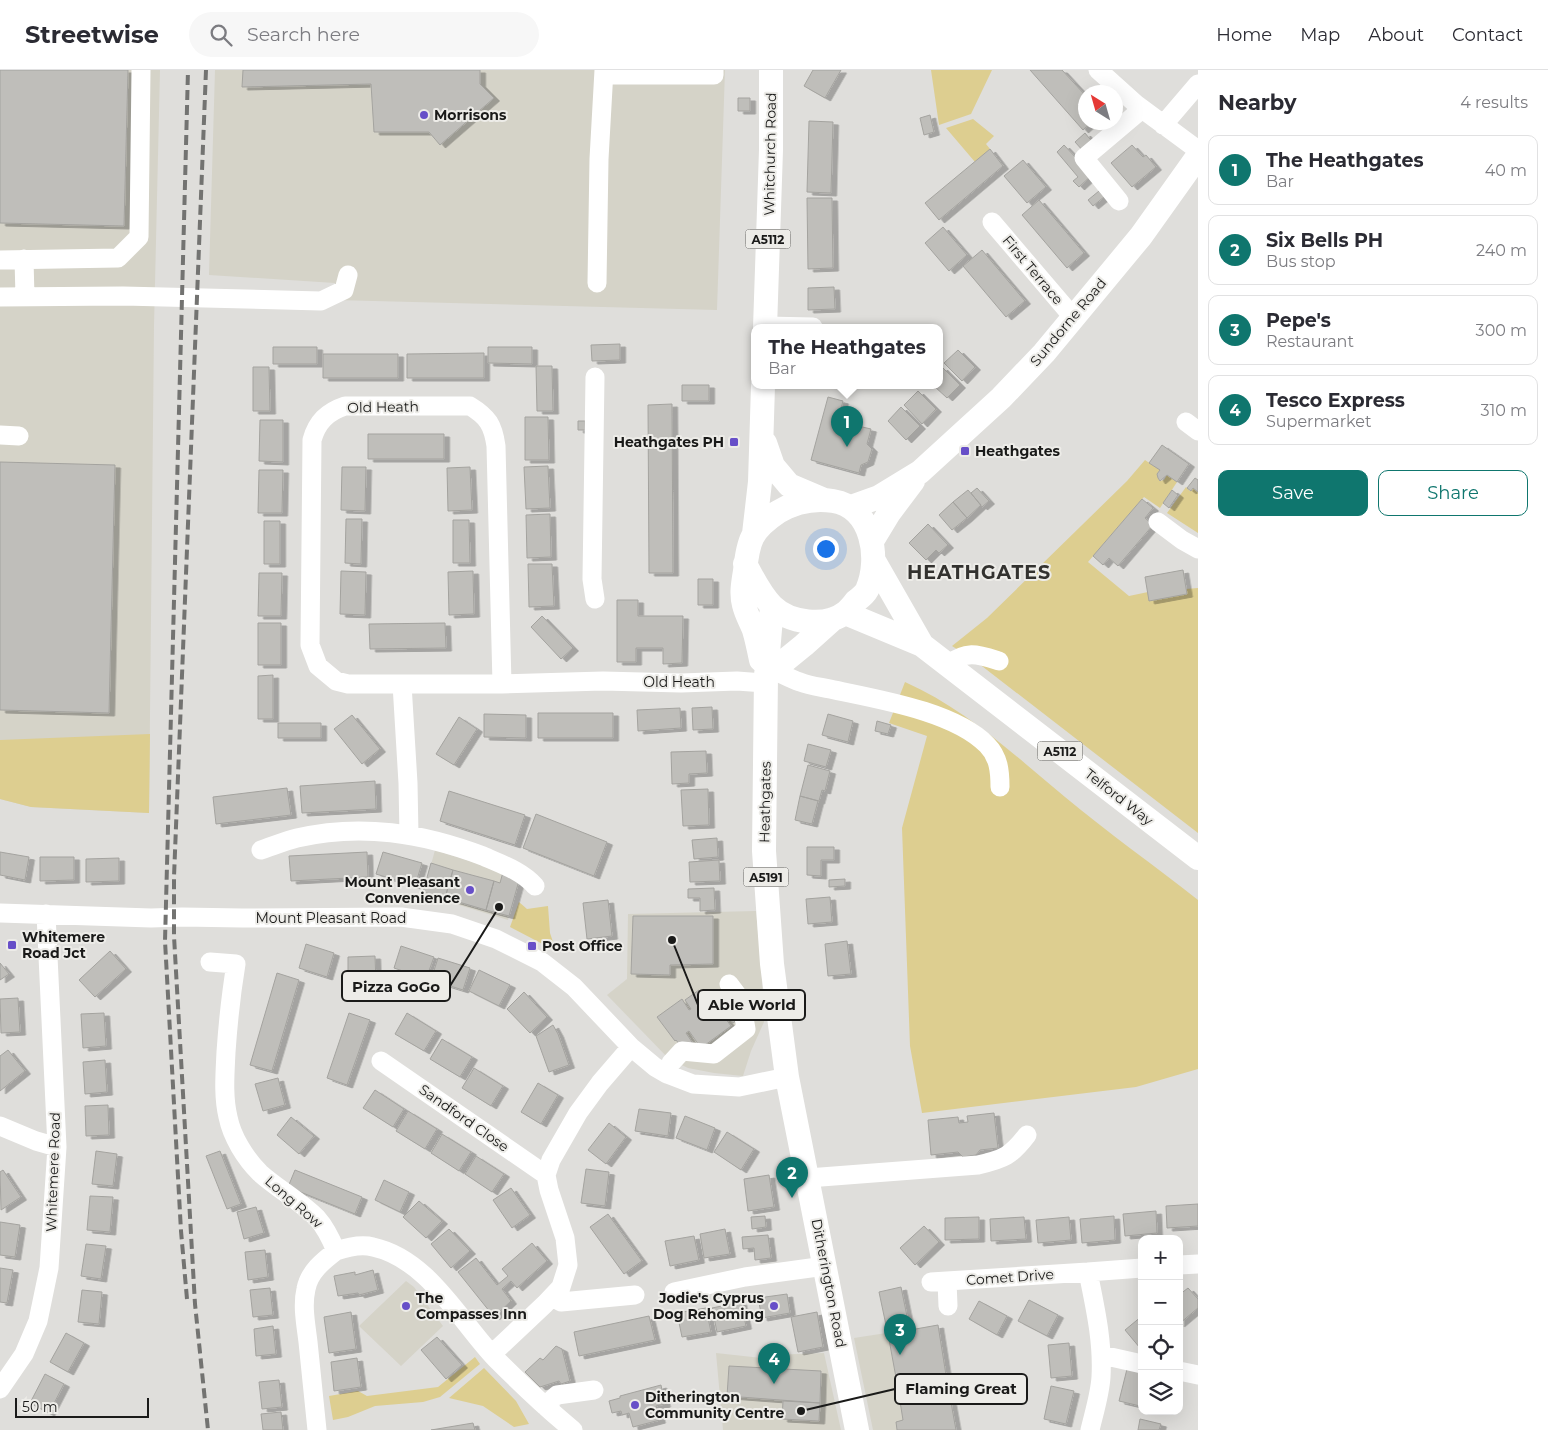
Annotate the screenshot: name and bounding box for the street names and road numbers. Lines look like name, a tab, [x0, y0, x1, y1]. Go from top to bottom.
street label: Whitchurch Road	[760, 92, 780, 216]
road number: A5112	[746, 230, 790, 248]
street label: First Terrace	[999, 232, 1067, 308]
street label: Sundorne Road	[1026, 274, 1110, 370]
street label: Old Heath	[347, 397, 419, 417]
street label: Old Heath	[643, 673, 715, 691]
road number: A5112	[1038, 741, 1082, 760]
street label: Heathgates	[755, 761, 775, 843]
street label: Telford Way	[1081, 765, 1157, 830]
road number: A5191	[744, 868, 788, 886]
street label: Mount Pleasant Road	[255, 909, 407, 927]
street label: Sandford Close	[416, 1080, 512, 1156]
street label: Whitemere Road	[42, 1112, 64, 1232]
street label: Long Row	[261, 1172, 327, 1232]
street label: Ditherington Road	[808, 1217, 850, 1349]
street label: Comet Drive	[966, 1265, 1054, 1289]

